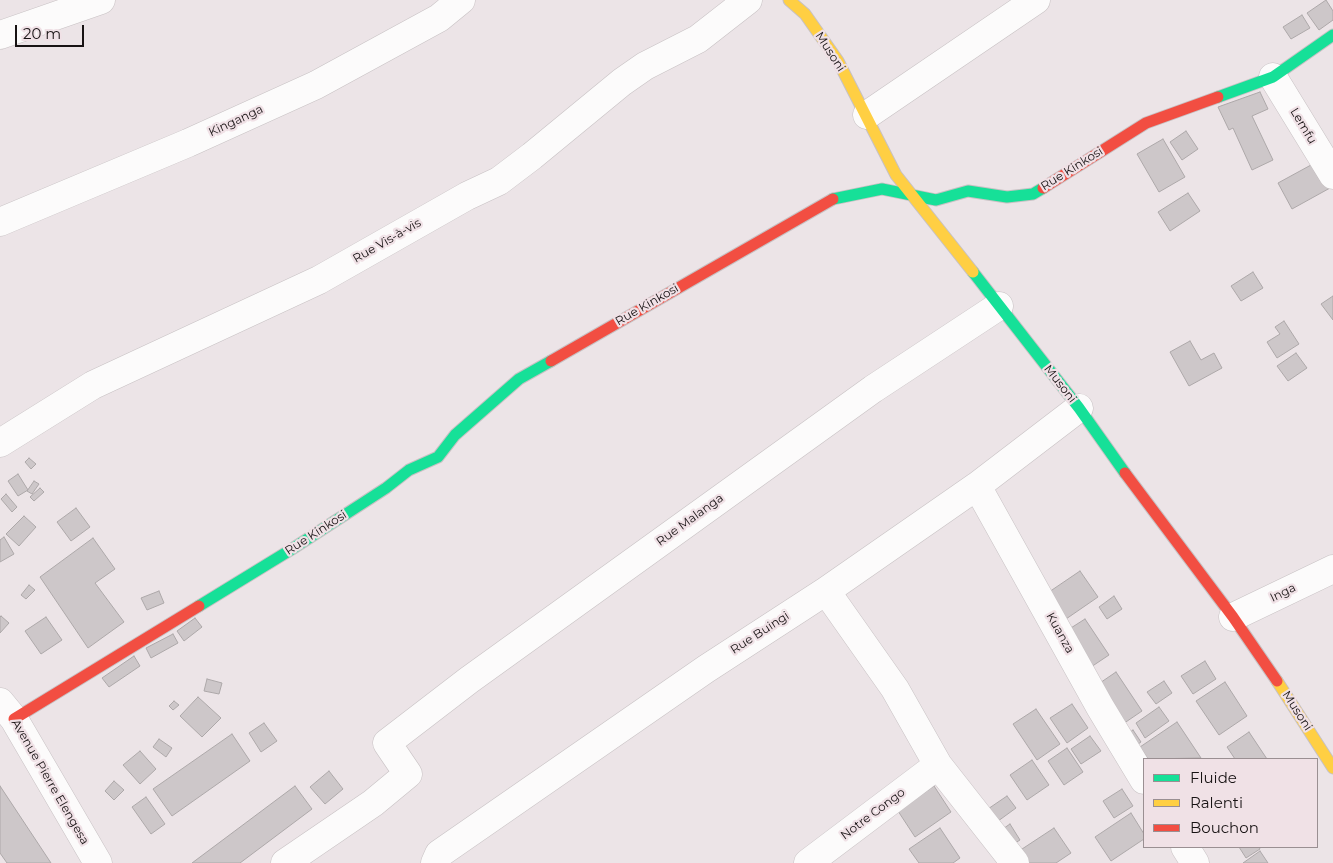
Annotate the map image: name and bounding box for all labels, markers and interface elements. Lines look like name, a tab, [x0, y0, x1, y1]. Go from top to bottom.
scale bar	[18, 15, 86, 47]
text: 20 m	[23, 24, 61, 43]
street label: Musoni	[812, 30, 848, 74]
street label: Kinganga	[206, 102, 266, 140]
street label: Lemfu	[1287, 106, 1319, 146]
street label: Rue Kinkosi	[1038, 144, 1106, 194]
street label: Rue Vis-à-vis	[350, 216, 424, 266]
street label: Rue Kinkosi	[613, 281, 681, 329]
street label: Musoni	[1041, 362, 1079, 406]
street label: Rue Malanga	[654, 491, 726, 549]
street label: Rue Kinkosi	[283, 508, 349, 558]
street label: Inga	[1268, 581, 1298, 605]
street label: Rue Buingi	[728, 609, 792, 657]
street label: Kuanza	[1043, 610, 1077, 656]
street label: Musoni	[1279, 689, 1315, 733]
street label: Avenue Pierre Elengesa	[8, 717, 92, 847]
legend	[1143, 758, 1318, 848]
text: Fluide	[1190, 768, 1237, 787]
street label: Notre Congo	[838, 785, 908, 843]
text: Ralenti	[1190, 793, 1243, 812]
text: Bouchon	[1190, 818, 1259, 837]

